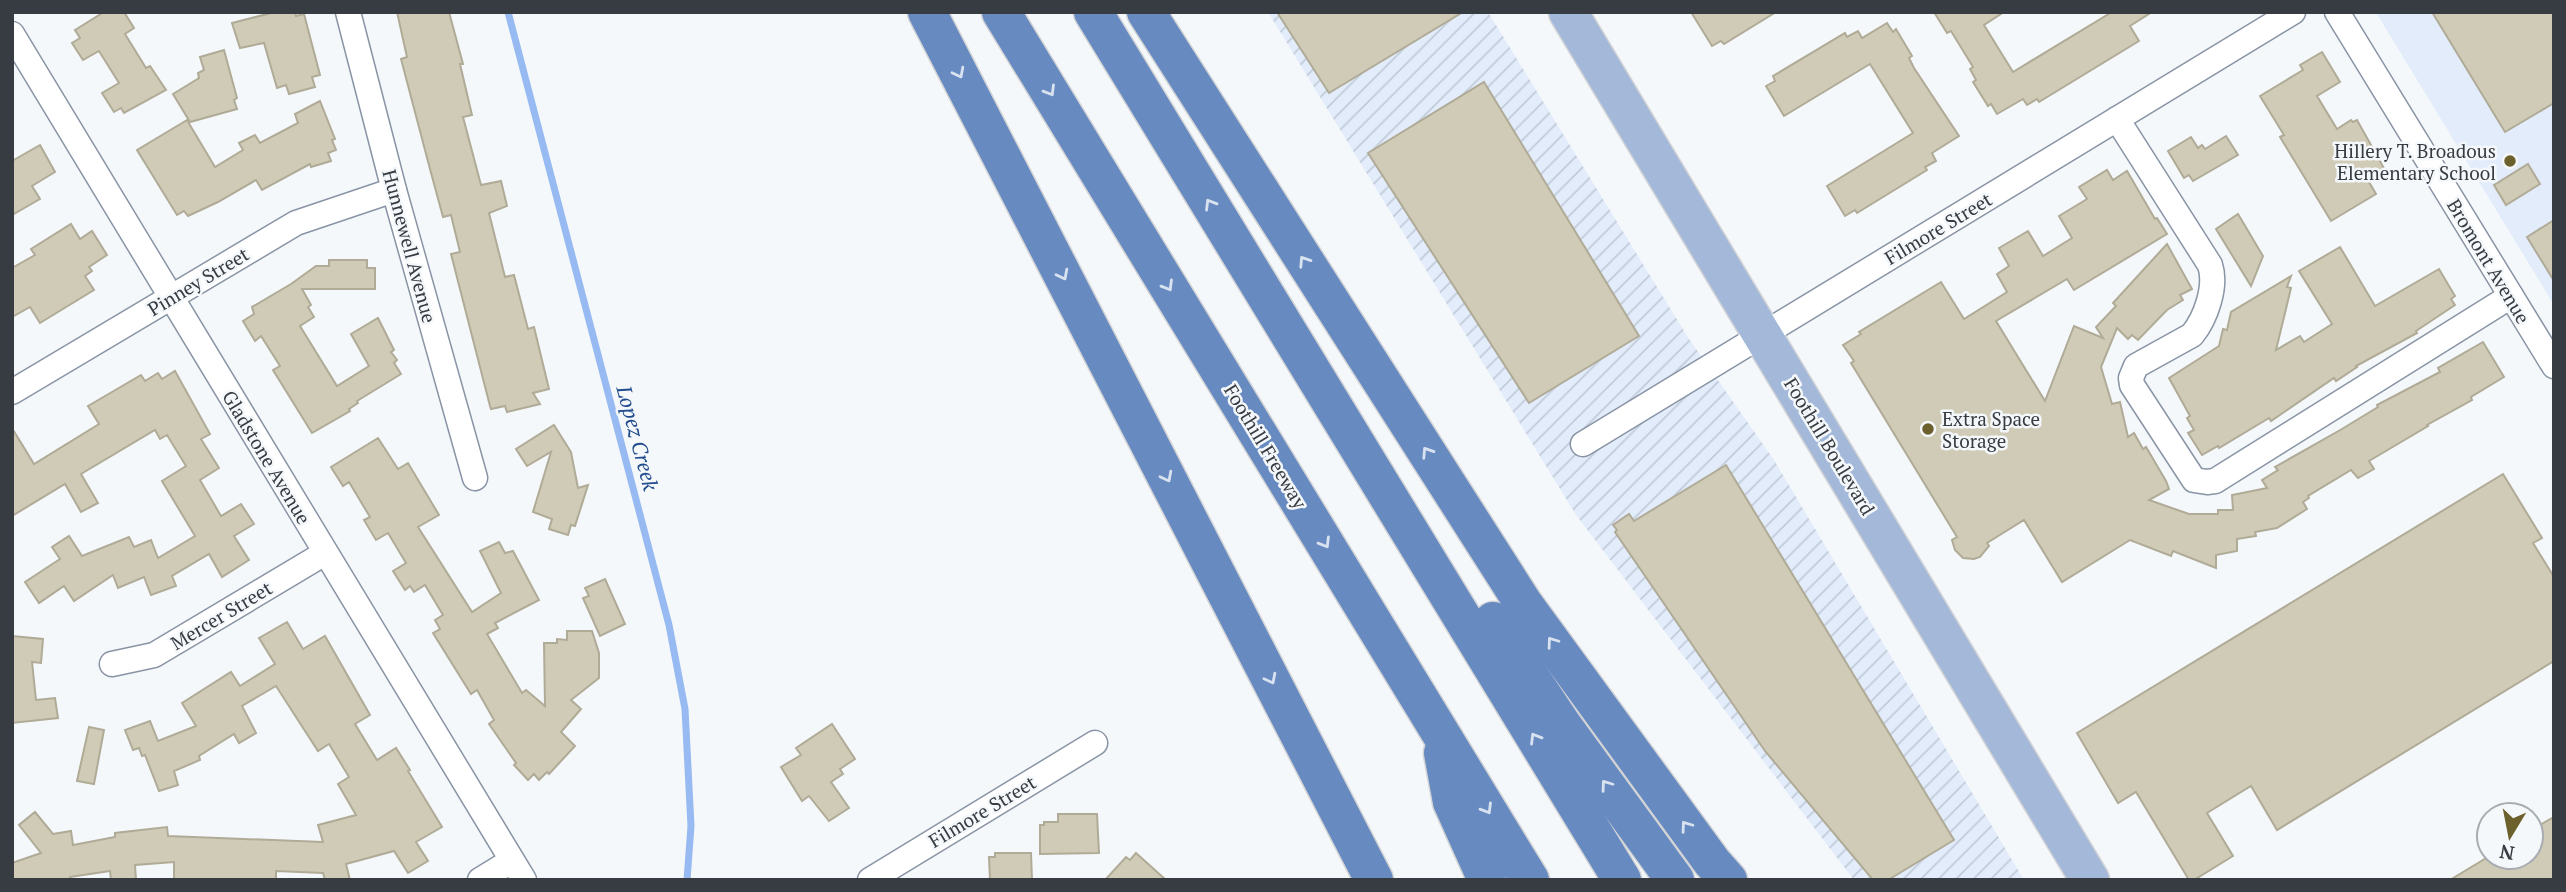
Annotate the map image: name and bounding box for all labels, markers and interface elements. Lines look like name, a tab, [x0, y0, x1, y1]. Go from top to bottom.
one-way arrow	[950, 65, 964, 78]
one-way arrow	[1041, 84, 1054, 97]
place label: Hillery T. Broadous Elementary School	[2334, 138, 2496, 185]
marker: Hillery T. Broadous Elementary School	[2502, 153, 2518, 169]
street label: Hunnewell Avenue	[377, 166, 443, 326]
street label: Filmore Street	[1880, 186, 1996, 270]
street label: Bromont Avenue	[2442, 194, 2536, 328]
one-way arrow	[1205, 198, 1218, 211]
street label: Pinney Street	[143, 241, 253, 321]
one-way arrow	[1300, 255, 1313, 268]
one-way arrow	[1054, 268, 1068, 280]
one-way arrow	[1160, 278, 1173, 291]
street label: Foothill Boulevard	[1779, 373, 1881, 520]
street label: Foothill Freeway	[1219, 379, 1313, 513]
water label: Lopez Creek	[610, 381, 666, 495]
street label: Gladstone Avenue	[217, 385, 317, 529]
place label: Extra Space Storage	[1942, 406, 2040, 453]
marker: Extra Space Storage	[1920, 421, 1936, 437]
one-way arrow	[1422, 447, 1435, 460]
one-way arrow	[1159, 470, 1172, 482]
one-way arrow	[1316, 535, 1329, 548]
street label: Mercer Street	[166, 575, 276, 655]
one-way arrow	[1548, 638, 1560, 650]
one-way arrow	[1263, 672, 1277, 684]
one-way arrow	[1531, 732, 1544, 745]
street label: Filmore Street	[924, 769, 1040, 853]
one-way arrow	[1602, 780, 1614, 793]
north arrow	[2475, 801, 2545, 871]
one-way arrow	[1479, 802, 1492, 815]
one-way arrow	[1682, 821, 1694, 834]
text: N	[2497, 840, 2516, 867]

